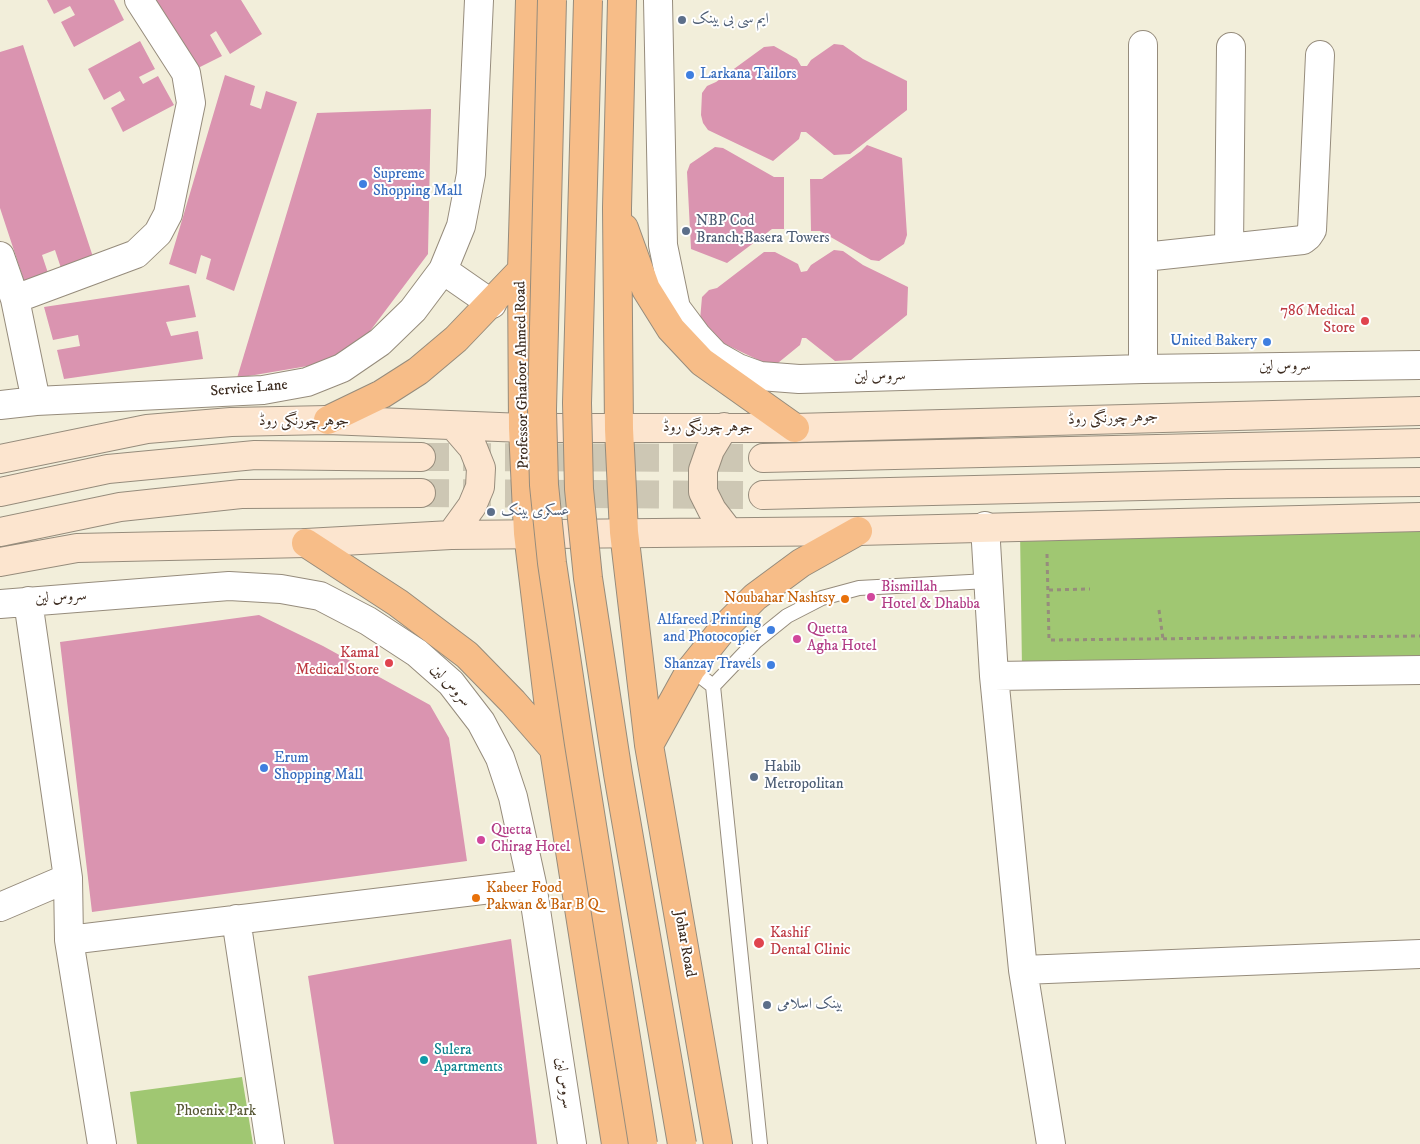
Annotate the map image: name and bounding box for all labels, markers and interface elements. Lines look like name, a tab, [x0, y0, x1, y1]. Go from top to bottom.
place label: ایم سی بی بینک	[692, 11, 769, 29]
marker: ایم سی بی بینک	[676, 14, 688, 26]
place label: Larkana Tailors	[700, 66, 796, 84]
marker: Larkana Tailors	[684, 69, 696, 81]
place label: Supreme Shopping Mall	[373, 166, 462, 201]
marker: Supreme Shopping Mall	[357, 178, 369, 190]
place label: NBP Cod Branch;Basera Towers	[696, 213, 830, 248]
marker: NBP Cod Branch;Basera Towers	[680, 225, 692, 237]
street label: Professor Ghafoor Ahmed Road	[512, 281, 534, 469]
place label: 786 Medical Store	[1280, 303, 1355, 338]
marker: 786 Medical Store	[1359, 315, 1371, 327]
place label: United Bakery	[1170, 333, 1257, 351]
marker: United Bakery	[1261, 336, 1273, 348]
street label: سروس لین	[1259, 358, 1311, 376]
street label: سروس لین	[854, 367, 906, 387]
street label: Service Lane	[210, 377, 288, 401]
street label: جوہر چورنگی روڈ	[1068, 408, 1158, 430]
street label: جوہر چورنگی روڈ	[259, 413, 349, 431]
street label: جوہر چورنگی روڈ	[663, 419, 753, 437]
place label: عسکری بینک	[501, 503, 569, 521]
marker: عسکری بینک	[485, 506, 497, 518]
place label: Bismillah Hotel & Dhabba	[881, 579, 980, 614]
street label: سروس لین	[35, 587, 87, 609]
place label: Noubahar Nashtsy	[724, 590, 835, 608]
marker: Bismillah Hotel & Dhabba	[865, 591, 877, 603]
marker: Noubahar Nashtsy	[839, 593, 851, 605]
place label: Alfareed Printing and Photocopier	[657, 612, 761, 647]
place label: Quetta Agha Hotel	[807, 621, 876, 656]
marker: Alfareed Printing and Photocopier	[765, 624, 777, 636]
marker: Quetta Agha Hotel	[791, 633, 803, 645]
place label: Kamal Medical Store	[296, 645, 379, 680]
place label: Shanzay Travels	[664, 656, 761, 674]
marker: Kamal Medical Store	[383, 657, 395, 669]
marker: Shanzay Travels	[765, 659, 777, 671]
street label: سروس لین	[426, 661, 474, 711]
place label: Erum Shopping Mall	[274, 750, 363, 785]
place label: Habib Metropolitan	[764, 759, 843, 794]
marker: Erum Shopping Mall	[258, 762, 270, 774]
marker: Habib Metropolitan	[748, 771, 760, 783]
place label: Quetta Chirag Hotel	[491, 822, 570, 857]
marker: Quetta Chirag Hotel	[475, 834, 487, 846]
place label: Kabeer Food Pakwan & Bar B Q	[486, 880, 599, 915]
marker: Kabeer Food Pakwan & Bar B Q	[470, 892, 482, 904]
street label: Johar Road	[669, 909, 699, 979]
place label: Kashif Dental Clinic	[770, 925, 851, 960]
marker: Kashif Dental Clinic	[752, 936, 766, 950]
place label: بینک اسلامی	[777, 996, 843, 1014]
marker: بینک اسلامی	[761, 999, 773, 1011]
place label: Sulera Apartments	[434, 1042, 503, 1077]
marker: Sulera Apartments	[418, 1054, 430, 1066]
street label: سروس لین	[550, 1056, 576, 1110]
park label: Phoenix Park	[176, 1103, 256, 1121]

